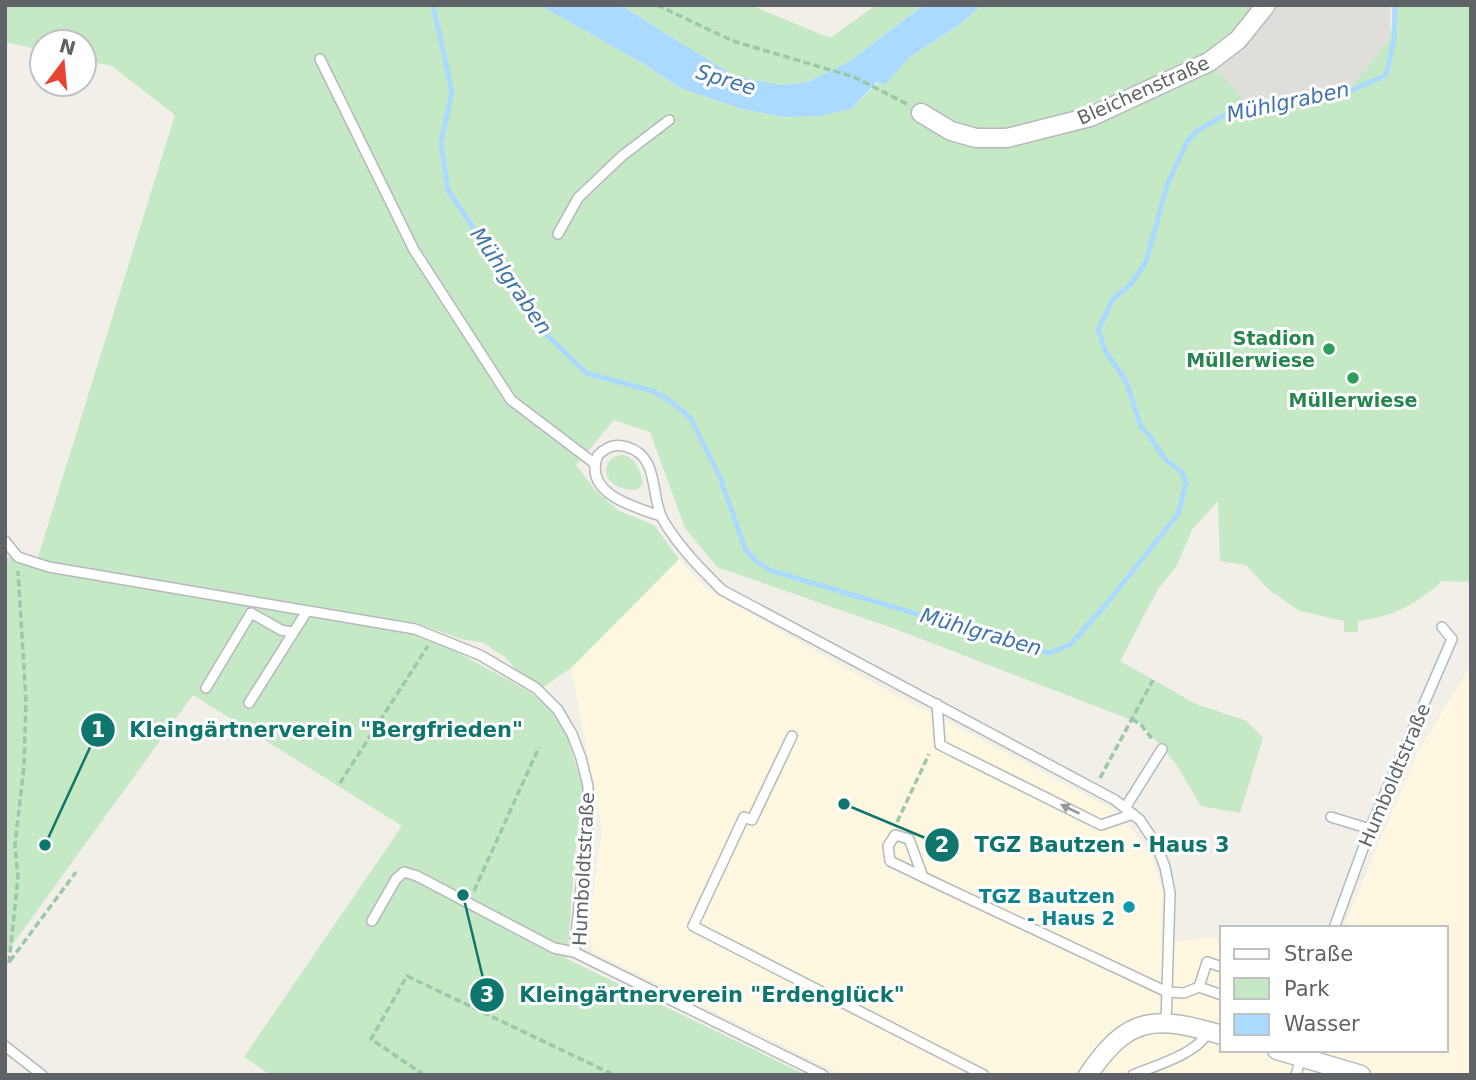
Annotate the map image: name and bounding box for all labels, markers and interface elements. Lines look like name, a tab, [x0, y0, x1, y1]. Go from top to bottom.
north arrow	[28, 28, 98, 98]
text: N	[57, 34, 78, 59]
street label: Bleichenstraße	[1074, 51, 1212, 129]
water label: Spree	[693, 60, 759, 100]
water label: Mühlgraben	[1224, 77, 1352, 127]
water label: Mühlgraben	[465, 223, 557, 339]
place label: Stadion Müllerwiese	[1186, 327, 1315, 371]
marker: Stadion Müllerwiese	[1321, 341, 1337, 357]
marker: Müllerwiese	[1345, 370, 1361, 386]
place label: Müllerwiese	[1289, 389, 1417, 411]
water label: Mühlgraben	[918, 603, 1044, 661]
street label: Humboldtstraße	[1354, 700, 1434, 850]
callout: Kleingärtnerverein "Bergfrieden"	[81, 709, 537, 751]
text: 1	[91, 718, 105, 742]
text: Kleingärtnerverein "Bergfrieden"	[129, 718, 523, 742]
street label: Humboldtstraße	[568, 792, 598, 946]
one-way arrow	[1060, 804, 1080, 815]
callout: TGZ Bautzen - Haus 3	[925, 824, 1243, 866]
text: 2	[935, 833, 949, 857]
text: TGZ Bautzen - Haus 3	[974, 833, 1230, 857]
place label: TGZ Bautzen - Haus 2	[979, 885, 1115, 929]
marker: TGZ Bautzen - Haus 2	[1121, 899, 1137, 915]
legend	[1220, 926, 1448, 1052]
text: Straße	[1284, 942, 1353, 966]
callout: Kleingärtnerverein "Erdenglück"	[470, 974, 918, 1016]
text: Park	[1284, 977, 1330, 1001]
text: 3	[480, 983, 494, 1007]
text: Kleingärtnerverein "Erdenglück"	[519, 983, 905, 1007]
text: Wasser	[1284, 1012, 1360, 1036]

